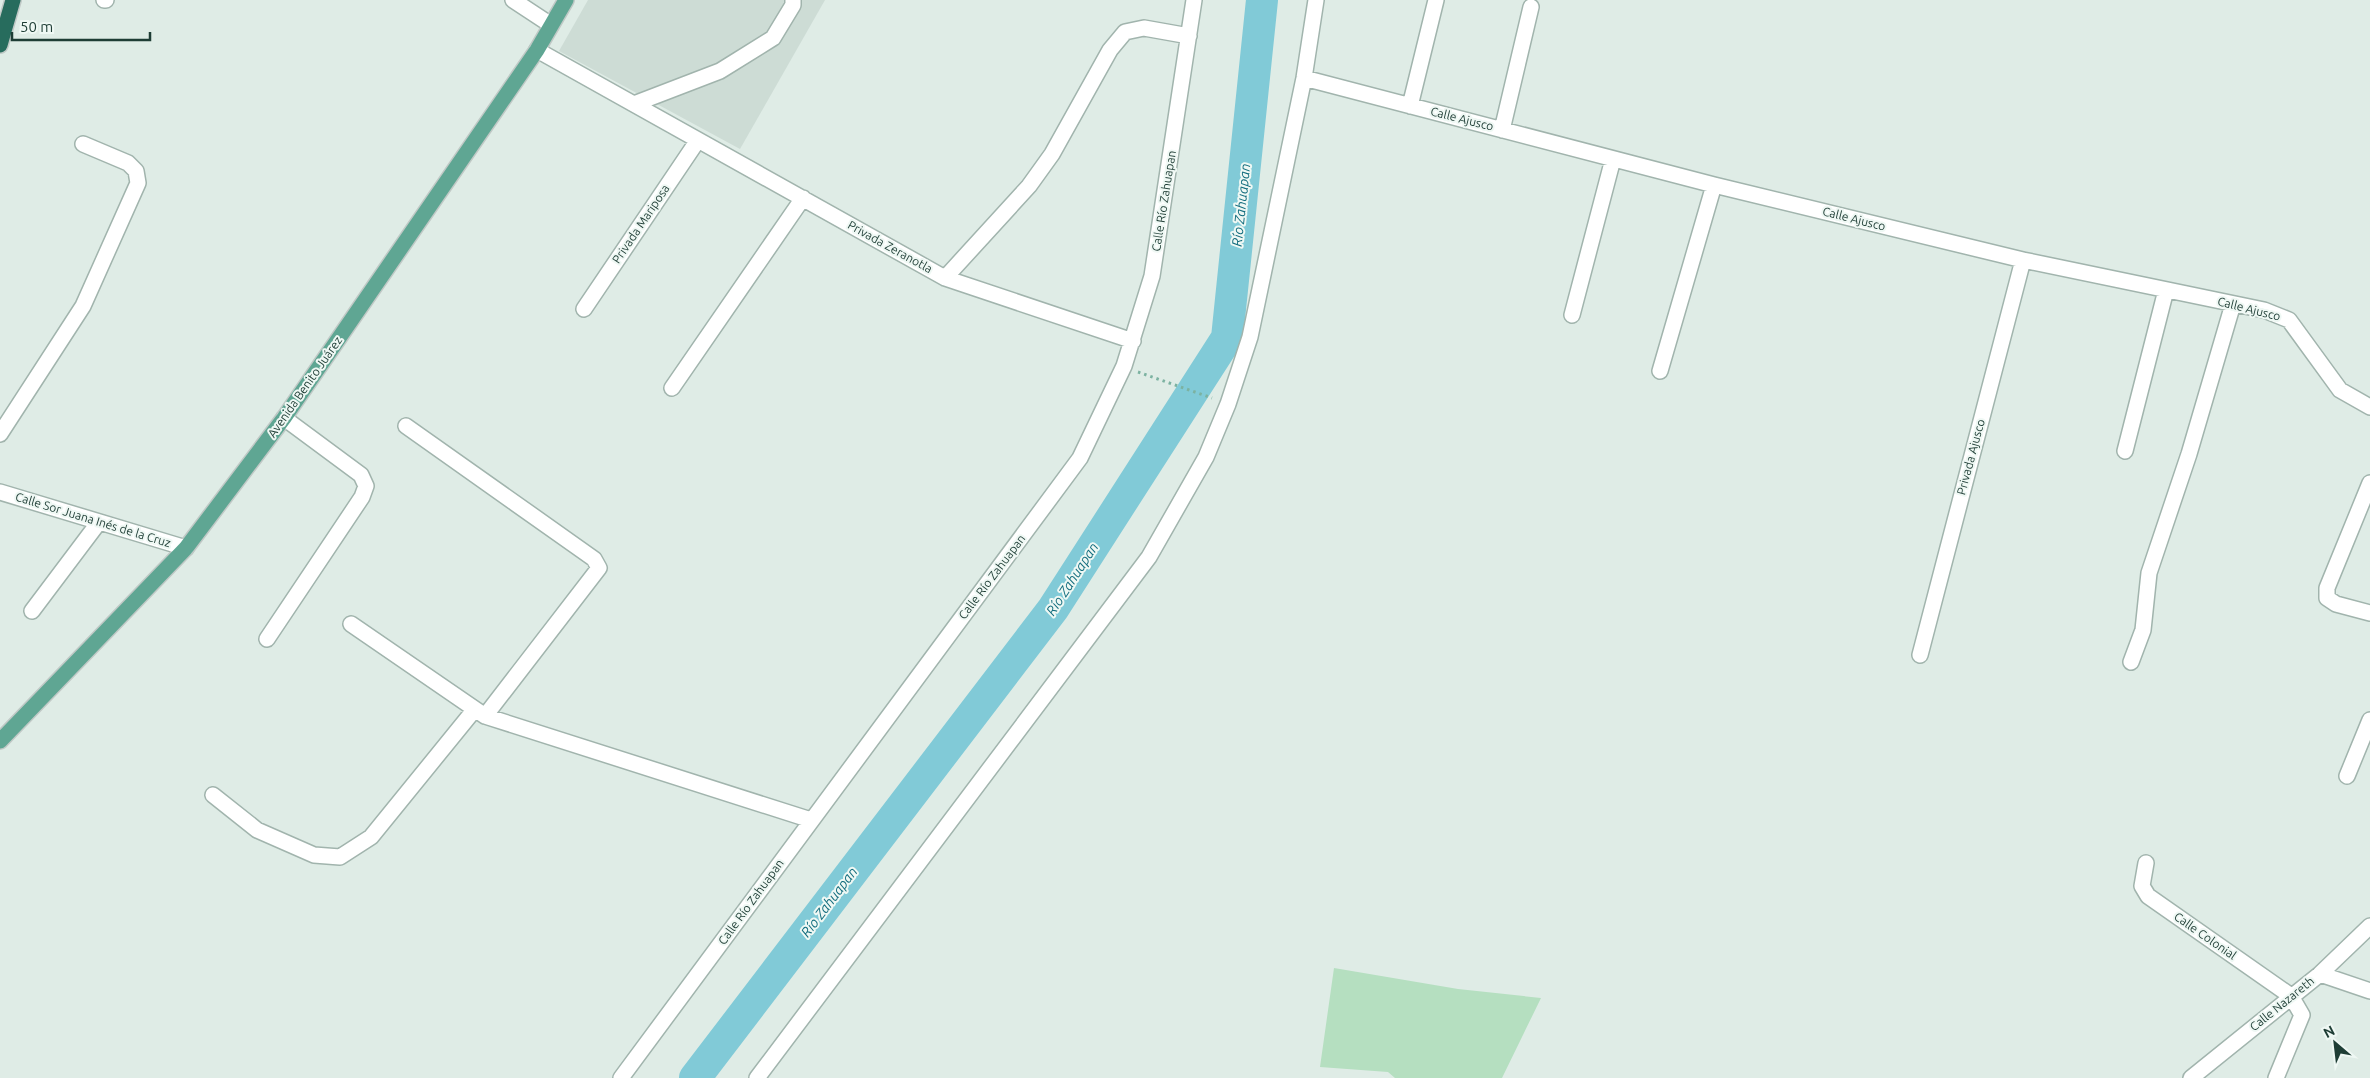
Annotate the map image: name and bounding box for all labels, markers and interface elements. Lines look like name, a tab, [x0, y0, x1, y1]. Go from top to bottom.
scale bar	[12, 10, 150, 42]
text: 50 m	[20, 18, 53, 35]
street label: Calle Ajusco	[1429, 104, 1495, 133]
street label: Calle Río Zahuapan	[1149, 149, 1178, 252]
water label: Río Zahuapan	[1229, 163, 1253, 247]
street label: Privada Mariposa	[609, 182, 672, 266]
street label: Calle Ajusco	[1821, 204, 1887, 233]
street label: Privada Zeranotla	[846, 218, 935, 275]
street label: Calle Ajusco	[2216, 294, 2282, 323]
street label: Avenida Benito Juárez	[265, 333, 345, 440]
street label: Privada Ajusco	[1954, 418, 1987, 496]
street label: Calle Sor Juana Inés de la Cruz	[14, 490, 173, 550]
street label: Calle Río Zahuapan	[956, 532, 1028, 621]
water label: Río Zahuapan	[1043, 540, 1101, 618]
street label: Calle Río Zahuapan	[715, 857, 786, 947]
water label: Río Zahuapan	[797, 864, 861, 940]
street label: Calle Colonial	[2172, 909, 2239, 962]
street label: Calle Nazareth	[2247, 974, 2316, 1033]
north arrow	[2310, 1018, 2360, 1068]
text: N	[2321, 1022, 2337, 1041]

